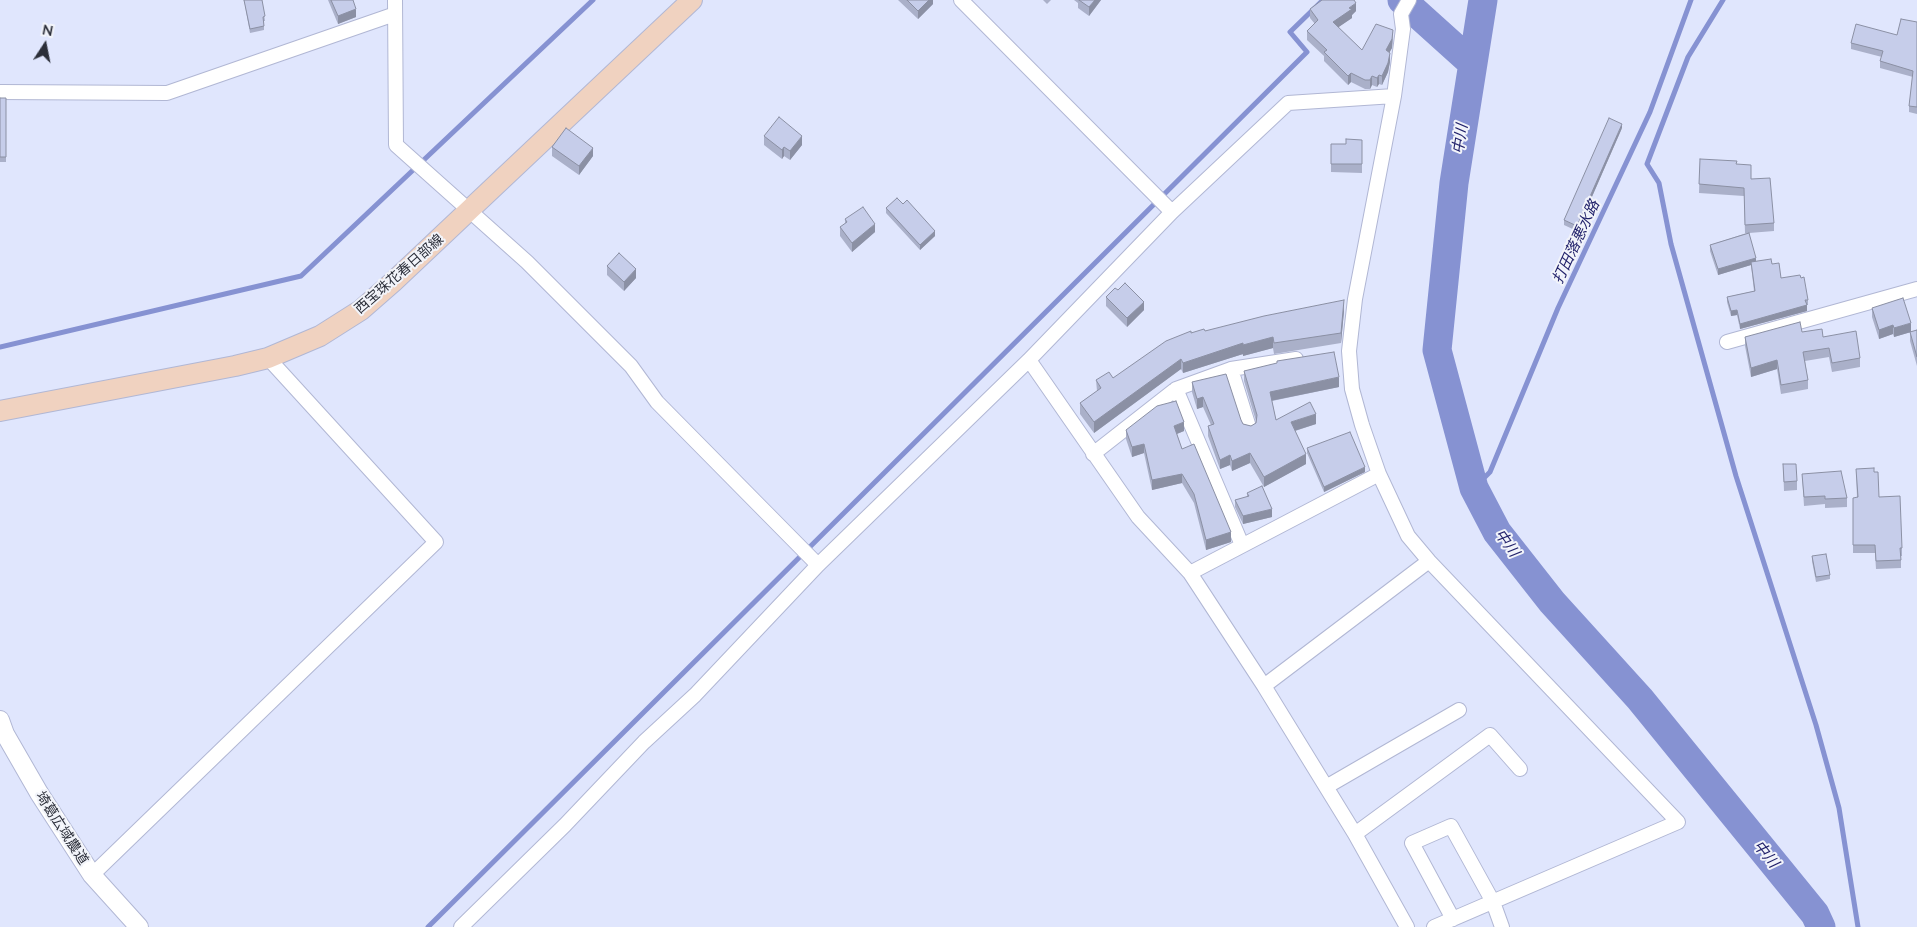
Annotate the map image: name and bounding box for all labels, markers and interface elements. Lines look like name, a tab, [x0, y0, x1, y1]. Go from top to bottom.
north arrow	[20, 20, 70, 70]
text: N	[41, 20, 55, 39]
water label: 中川	[1449, 123, 1471, 155]
water label: 打田落悪水路	[1549, 197, 1603, 287]
street label: 西宝珠花春日部線	[351, 231, 447, 317]
water label: 中川	[1491, 526, 1523, 560]
street label: 埼葛広域農道	[32, 788, 92, 868]
water label: 中川	[1750, 837, 1782, 871]

